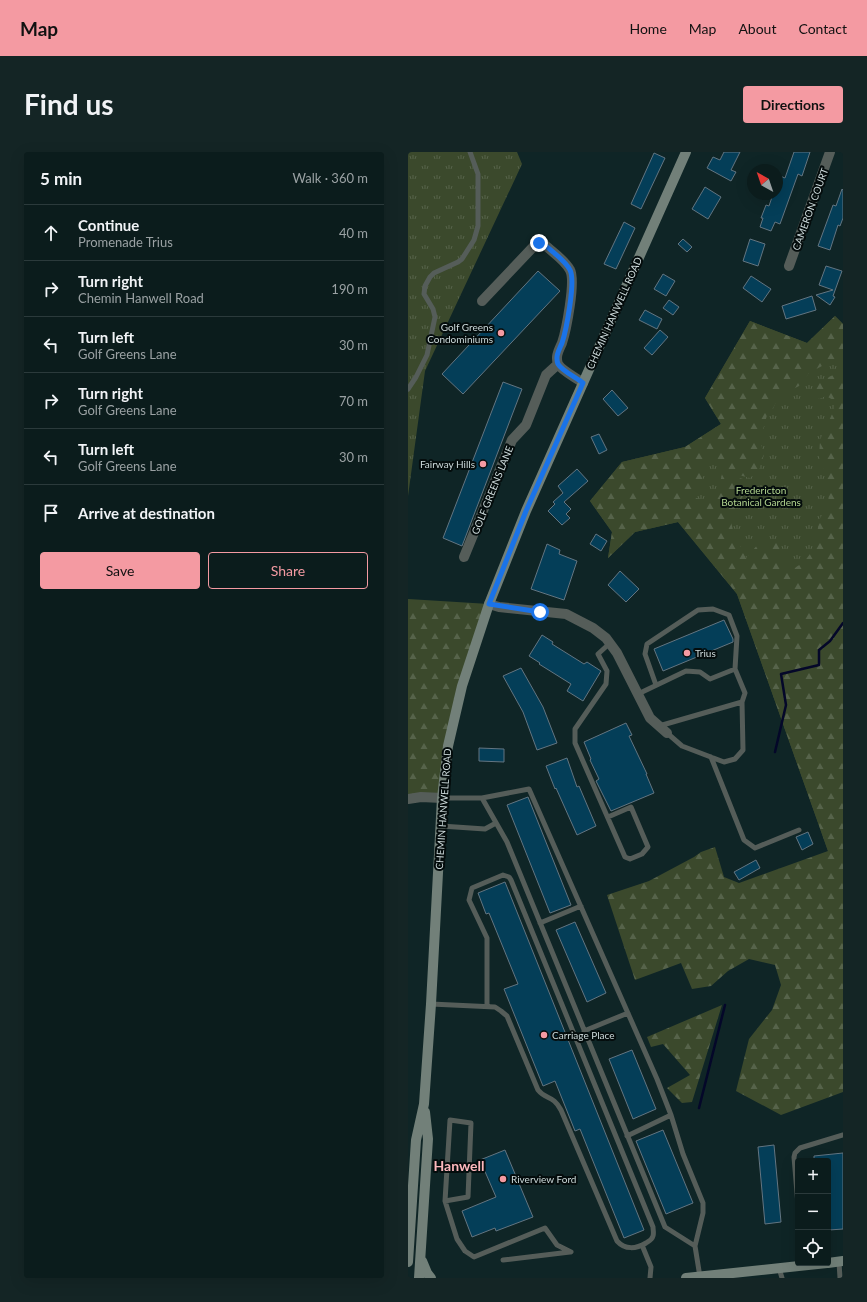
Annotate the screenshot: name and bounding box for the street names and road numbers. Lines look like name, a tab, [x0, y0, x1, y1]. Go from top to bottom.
street label: CAMERON COURT	[790, 166, 831, 252]
street label: CHEMIN HANWELL ROAD	[584, 255, 644, 371]
street label: GOLF GREENS LANE	[469, 444, 515, 536]
street label: CHEMIN HANWELL ROAD	[433, 748, 453, 870]

